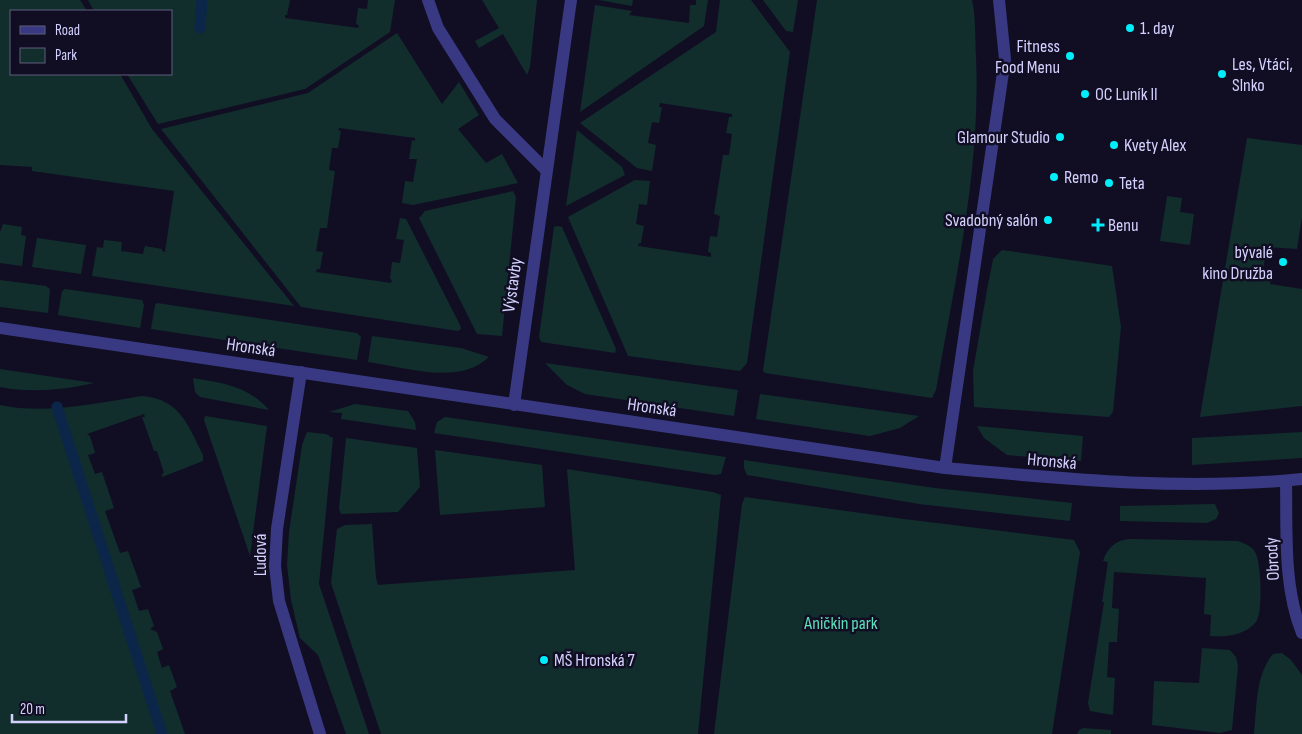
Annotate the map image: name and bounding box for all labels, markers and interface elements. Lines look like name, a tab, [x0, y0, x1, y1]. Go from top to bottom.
legend	[10, 10, 172, 75]
place label: 1. day	[1140, 18, 1174, 39]
text: Road	[55, 21, 80, 40]
marker: 1. day	[1124, 22, 1136, 34]
place label: Fitness Food Menu	[995, 36, 1060, 78]
text: Park	[55, 46, 77, 65]
marker: Fitness Food Menu	[1064, 50, 1076, 62]
place label: Les, Vtáci, Slnko	[1232, 54, 1293, 96]
marker: Les, Vtáci, Slnko	[1216, 68, 1228, 80]
place label: OC Luník II	[1095, 84, 1158, 105]
marker: OC Luník II	[1079, 88, 1091, 100]
place label: Glamour Studio	[957, 127, 1050, 148]
marker: Glamour Studio	[1054, 131, 1066, 143]
place label: Kvety Alex	[1124, 135, 1186, 156]
marker: Kvety Alex	[1108, 139, 1120, 151]
place label: Remo	[1064, 167, 1098, 188]
marker: Remo	[1048, 171, 1060, 183]
place label: Teta	[1119, 173, 1145, 194]
marker: Teta	[1103, 177, 1115, 189]
place label: Svadobný salón	[945, 210, 1038, 231]
marker: Svadobný salón	[1042, 214, 1054, 226]
place label: Benu	[1108, 215, 1138, 236]
marker: Benu	[1092, 219, 1104, 231]
place label: bývalé kino Družba	[1202, 242, 1273, 284]
street label: Výstavby	[498, 256, 527, 314]
marker: bývalé kino Družba	[1277, 256, 1289, 268]
street label: Hronská	[225, 334, 277, 361]
street label: Hronská	[626, 394, 678, 421]
street label: Hronská	[1026, 449, 1078, 474]
street label: Ľudová	[250, 534, 271, 576]
street label: Obrody	[1261, 537, 1284, 581]
park label: Aničkin park	[803, 613, 878, 634]
place label: MŠ Hronská 7	[554, 650, 636, 671]
marker: MŠ Hronská 7	[538, 654, 550, 666]
scale bar	[12, 692, 126, 724]
text: 20 m	[20, 700, 45, 719]

